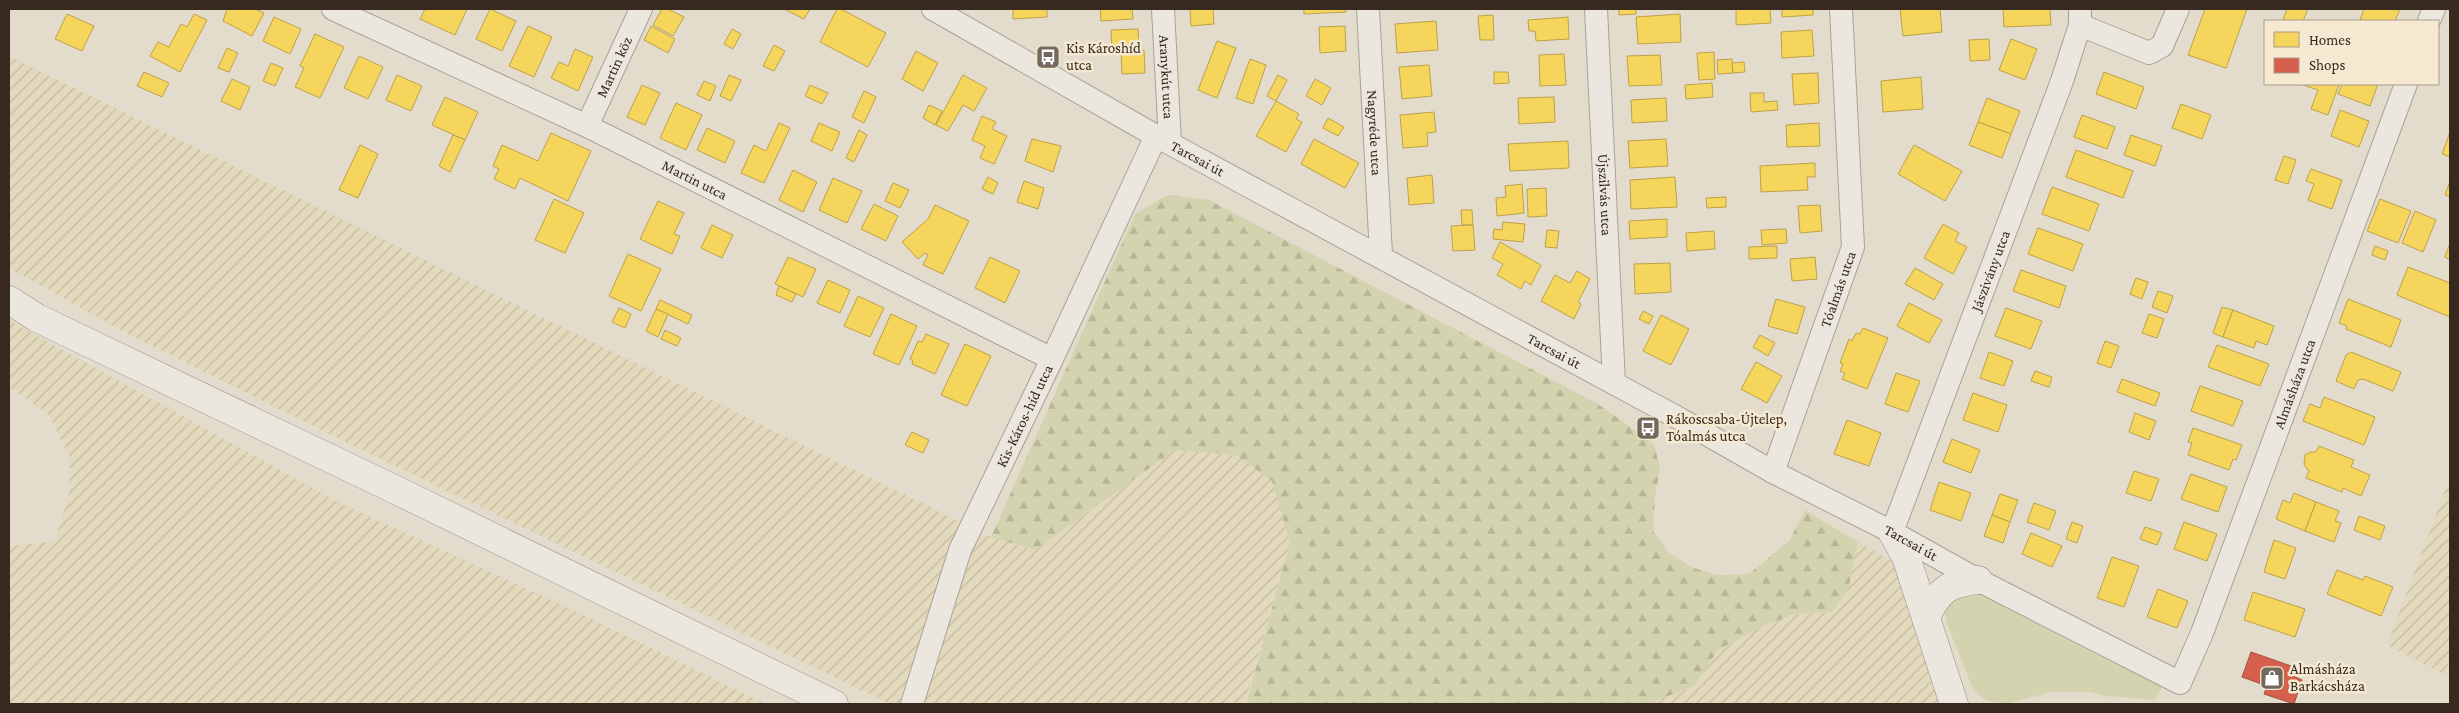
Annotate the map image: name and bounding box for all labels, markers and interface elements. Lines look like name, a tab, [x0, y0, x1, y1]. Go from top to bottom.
legend	[2264, 20, 2439, 85]
text: Homes	[2309, 32, 2351, 48]
street label: Martin köz	[593, 34, 635, 100]
street label: Aranykút utca	[1156, 34, 1177, 119]
place label: Kis Károshíd utca	[1066, 40, 1141, 73]
bus stop icon: Kis Károshíd utca	[1035, 44, 1061, 70]
text: Shops	[2309, 57, 2345, 74]
street label: Nagyréde utca	[1364, 90, 1385, 176]
street label: Tarcsai út	[1168, 138, 1228, 180]
street label: Újszilvás utca	[1594, 153, 1615, 236]
street label: Martin utca	[659, 157, 730, 203]
street label: Jászivány utca	[1967, 228, 2013, 316]
street label: Tóalmás utca	[1817, 249, 1859, 329]
street label: Tarcsai út	[1525, 330, 1584, 372]
street label: Almásháza utca	[2271, 337, 2319, 431]
street label: Kis-Káros-híd utca	[993, 362, 1056, 470]
place label: Rákoscsaba-Újtelep, Tóalmás utca	[1666, 411, 1787, 444]
bus stop icon: Rákoscsaba-Újtelep, Tóalmás utca	[1635, 415, 1661, 441]
street label: Tarcsai út	[1882, 521, 1941, 564]
place label: Almásháza Barkácsháza	[2290, 661, 2365, 694]
shop icon: Almásháza Barkácsháza	[2259, 665, 2285, 691]

